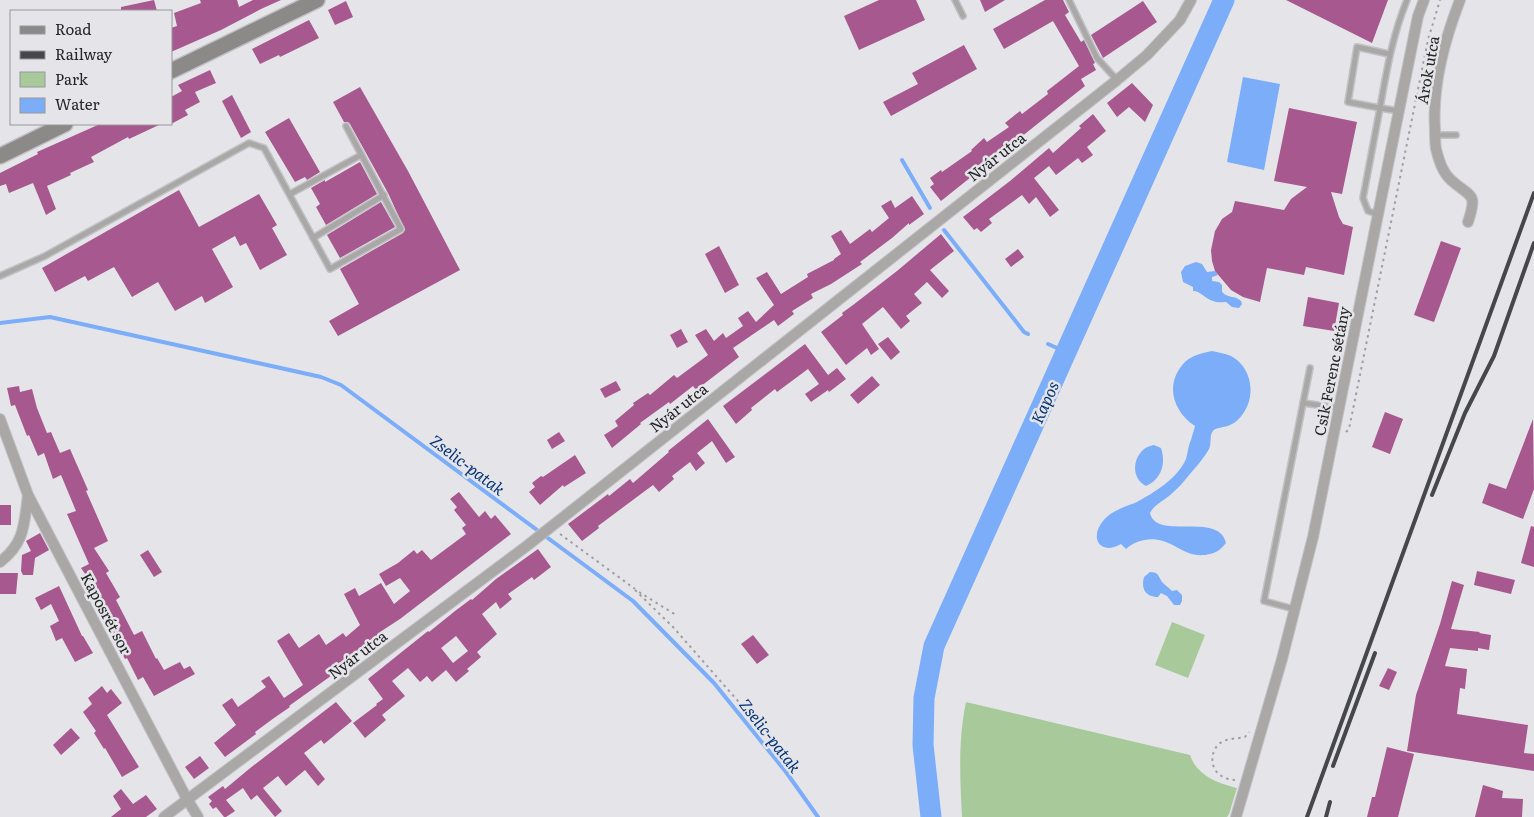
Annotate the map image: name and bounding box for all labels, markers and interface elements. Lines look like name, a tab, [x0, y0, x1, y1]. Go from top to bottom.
legend	[10, 10, 172, 125]
text: Road	[55, 17, 91, 40]
street label: Árok utca	[1410, 33, 1444, 106]
text: Railway	[55, 42, 113, 65]
text: Park	[55, 67, 89, 90]
text: Water	[55, 92, 100, 115]
street label: Nyár utca	[962, 125, 1031, 186]
street label: Csik Ferenc sétány	[1307, 304, 1355, 438]
street label: Nyár utca	[644, 376, 713, 437]
water label: Kapos	[1024, 377, 1064, 427]
water label: Zselic-patak	[425, 428, 511, 500]
street label: Kaposrét sor	[76, 568, 138, 658]
street label: Nyár utca	[323, 624, 392, 684]
water label: Zselic-patak	[734, 693, 808, 777]

